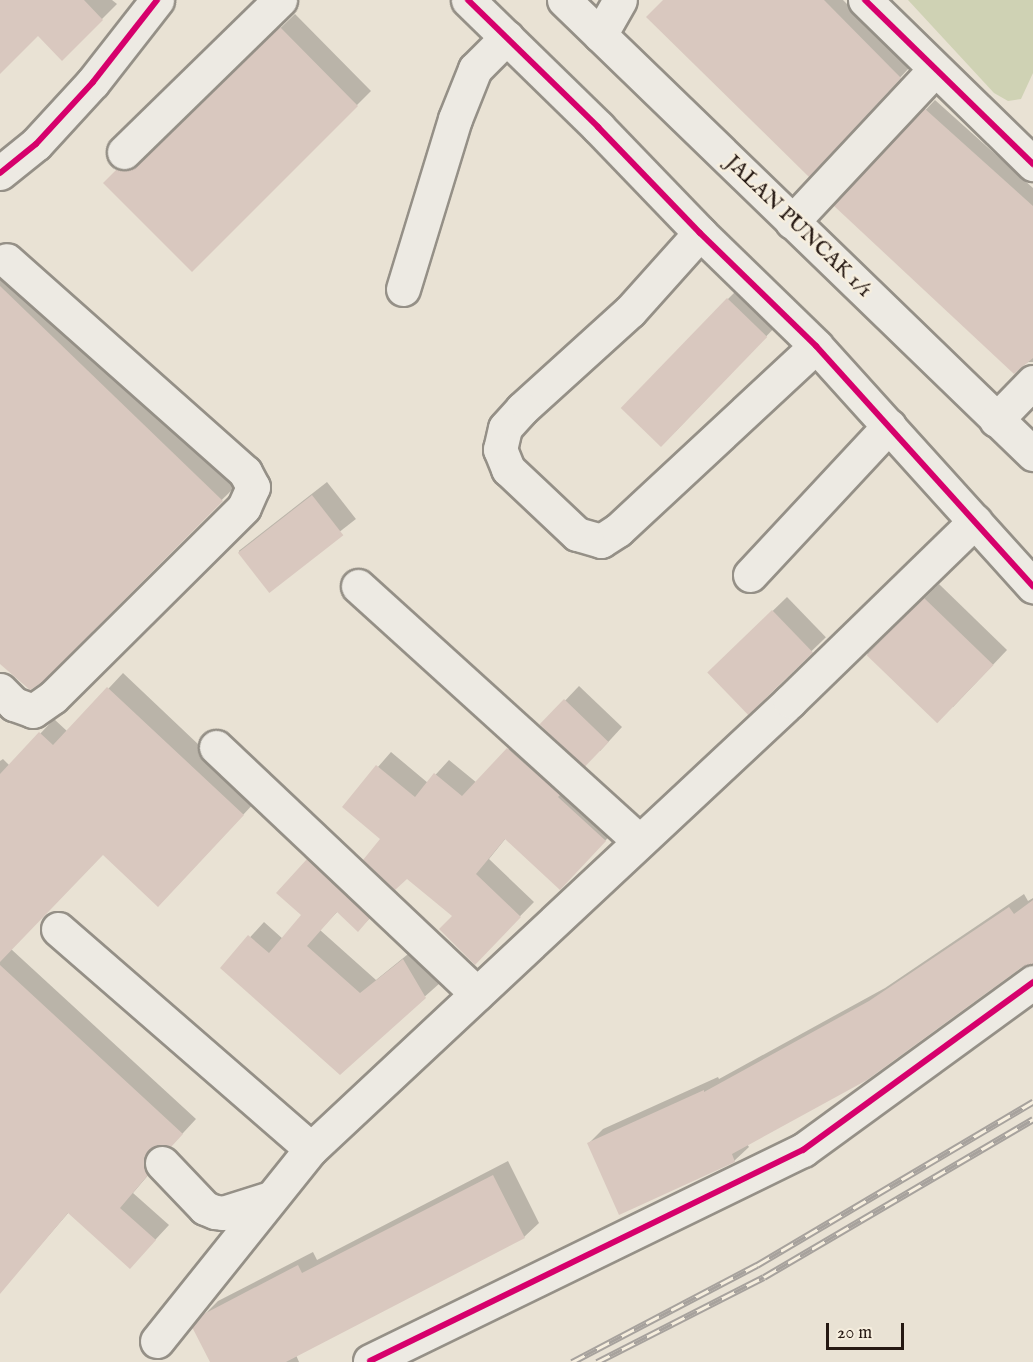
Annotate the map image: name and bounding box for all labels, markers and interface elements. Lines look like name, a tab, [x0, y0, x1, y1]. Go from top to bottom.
street label: JALAN PUNCAK 1/1	[720, 151, 876, 303]
scale bar	[829, 1311, 907, 1349]
text: 20 m	[837, 1322, 872, 1345]

